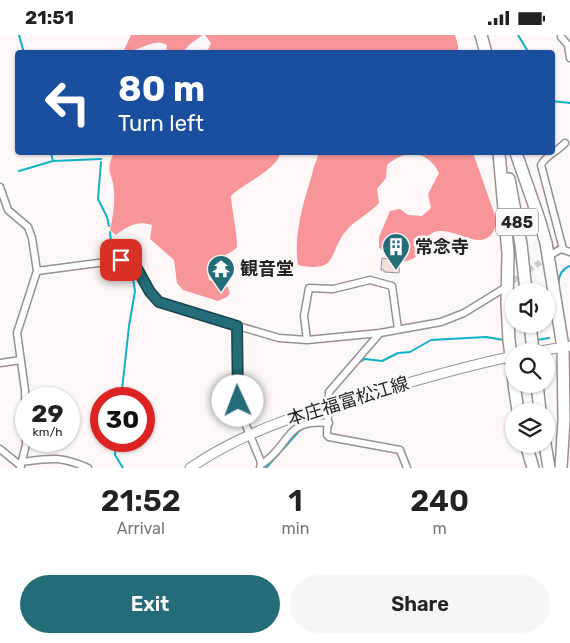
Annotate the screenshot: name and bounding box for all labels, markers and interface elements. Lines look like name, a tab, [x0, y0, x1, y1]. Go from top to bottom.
text: 21:51	[25, 6, 74, 29]
text: 80 m	[118, 68, 205, 110]
icon: left	[35, 70, 100, 135]
text: Turn left	[118, 110, 204, 137]
road number: 485	[496, 208, 538, 235]
building icon: 常念寺	[381, 232, 411, 271]
place label: 常念寺	[415, 236, 469, 258]
pin	[100, 239, 142, 281]
icon: arrive	[107, 246, 135, 274]
temple icon: 観音堂	[206, 254, 236, 293]
place label: 観音堂	[240, 258, 294, 280]
map controls	[505, 283, 555, 453]
button: sound	[505, 283, 555, 333]
button: search	[505, 343, 555, 393]
street label: 本庄福富松江線	[285, 372, 411, 430]
position arrow	[211, 374, 263, 426]
speed limit sign: 30	[90, 387, 155, 452]
text: 29	[31, 399, 64, 428]
button: layers	[505, 403, 555, 453]
text: km/h	[33, 425, 62, 439]
text: 21:52	[101, 483, 181, 519]
text: 1	[288, 483, 303, 519]
text: 240	[410, 483, 469, 519]
text: Arrival	[117, 519, 165, 538]
text: min	[282, 519, 309, 538]
text: m	[433, 519, 447, 538]
button: Exit	[20, 575, 280, 633]
button: Share	[290, 575, 550, 633]

